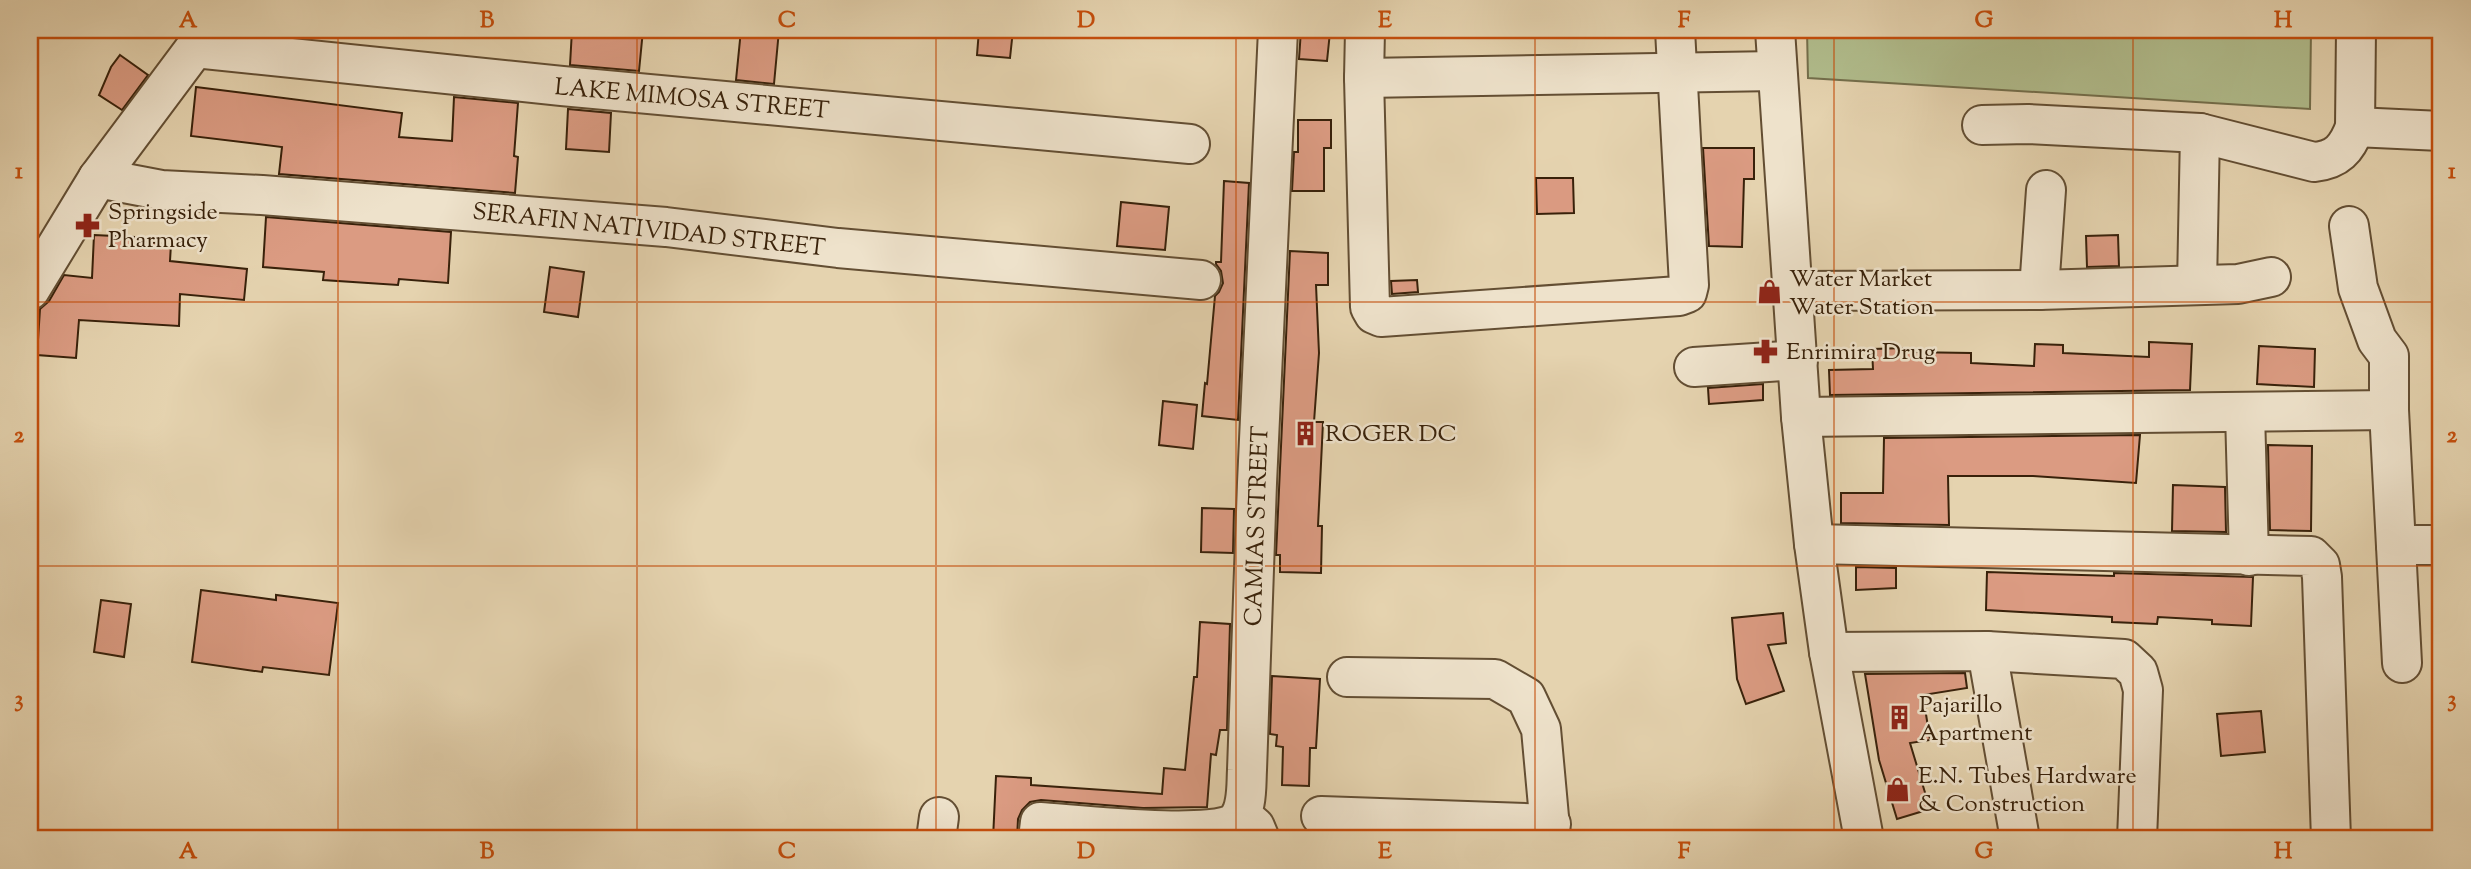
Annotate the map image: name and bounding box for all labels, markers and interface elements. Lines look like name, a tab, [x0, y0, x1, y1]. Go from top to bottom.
text: A	[179, 5, 198, 38]
text: B	[480, 5, 495, 38]
text: C	[778, 5, 796, 38]
text: D	[1077, 5, 1095, 38]
text: E	[1378, 5, 1392, 38]
text: F	[1678, 5, 1691, 38]
text: G	[1975, 5, 1994, 38]
text: H	[2274, 5, 2293, 38]
street label: LAKE MIMOSA STREET	[553, 71, 831, 129]
text: 1	[15, 156, 23, 189]
text: 1	[2448, 156, 2456, 189]
place label: Springside Pharmacy	[108, 196, 218, 258]
street label: SERAFIN NATIVIDAD STREET	[471, 196, 827, 266]
pharmacy icon: Springside Pharmacy	[74, 211, 102, 239]
place label: Water Market Water Station	[1789, 263, 1934, 325]
shop icon: Water Market Water Station	[1755, 278, 1783, 306]
place label: Enrimira Drug	[1786, 336, 1936, 370]
pharmacy icon: Enrimira Drug	[1752, 337, 1780, 365]
place label: ROGER DC	[1325, 418, 1457, 452]
building icon: ROGER DC	[1291, 419, 1319, 447]
text: 2	[14, 420, 25, 453]
text: 2	[2447, 420, 2458, 453]
street label: CAMIAS STREET	[1238, 425, 1278, 627]
text: 3	[14, 684, 24, 717]
text: 3	[2447, 684, 2457, 717]
place label: Pajarillo Apartment	[1919, 689, 2032, 751]
building icon: Pajarillo Apartment	[1885, 704, 1913, 732]
place label: E.N. Tubes Hardware & Construction	[1918, 760, 2137, 822]
shop icon: E.N. Tubes Hardware & Construction	[1884, 775, 1912, 803]
text: A	[179, 836, 198, 869]
text: B	[480, 836, 495, 869]
text: C	[778, 836, 796, 869]
text: D	[1077, 836, 1095, 869]
text: E	[1378, 836, 1392, 869]
text: F	[1678, 836, 1691, 869]
text: G	[1975, 836, 1994, 869]
text: H	[2274, 836, 2293, 869]

